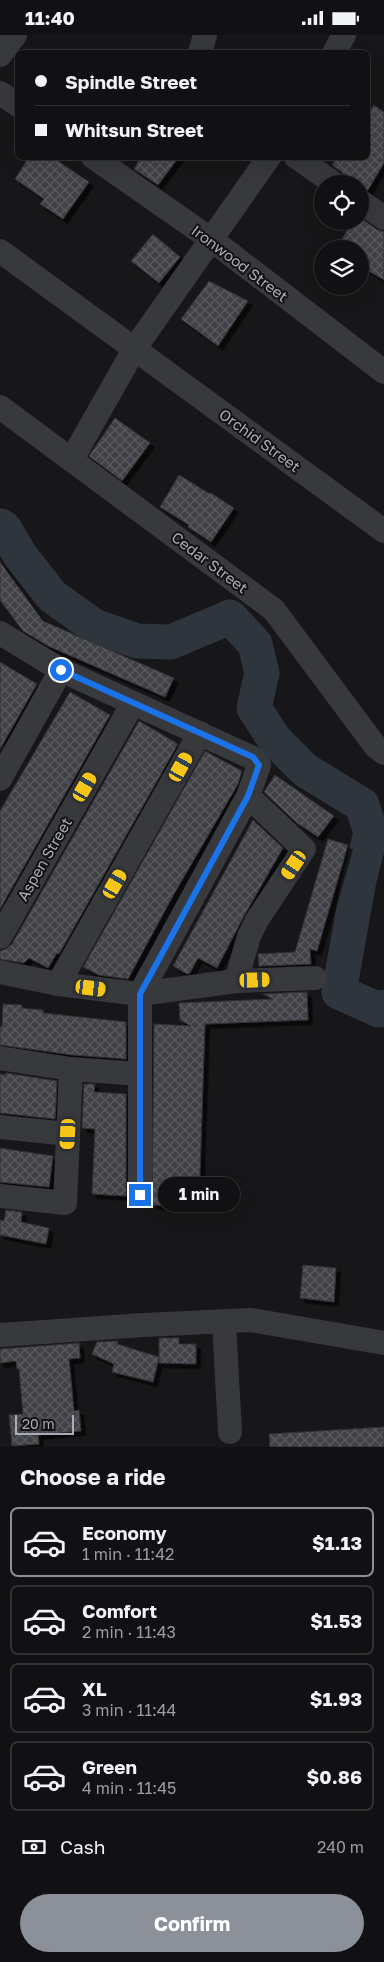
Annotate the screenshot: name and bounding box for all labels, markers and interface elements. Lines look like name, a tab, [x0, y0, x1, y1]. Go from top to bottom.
text: 11:40	[25, 6, 75, 29]
text: Spindle Street	[65, 70, 197, 93]
text: Whitsun Street	[65, 118, 204, 141]
map controls	[314, 175, 369, 295]
button: locate	[314, 175, 369, 230]
street label: Ironwood Street	[188, 221, 292, 305]
button: layers	[314, 240, 369, 295]
street label: Orchid Street	[216, 405, 304, 475]
street label: Cedar Street	[168, 528, 252, 596]
route start	[50, 659, 72, 681]
car	[167, 750, 194, 784]
car	[71, 770, 98, 804]
street label: Aspen Street	[13, 814, 75, 904]
car	[279, 848, 308, 882]
car	[101, 867, 128, 901]
car	[239, 972, 270, 988]
car	[75, 979, 106, 997]
car	[59, 1119, 76, 1149]
callout: 1 min	[158, 1177, 240, 1213]
route end	[129, 1184, 151, 1206]
text: 1 min	[179, 1184, 219, 1204]
scale bar	[15, 1412, 74, 1435]
text: 20 m	[22, 1415, 55, 1432]
text: Choose a ride	[20, 1463, 166, 1490]
icon: car	[22, 1520, 67, 1565]
text: Economy	[82, 1521, 167, 1544]
text: $1.13	[312, 1531, 362, 1554]
text: 1 min · 11:42	[82, 1544, 174, 1564]
icon: car	[22, 1598, 67, 1643]
text: Comfort	[82, 1599, 157, 1622]
text: $1.53	[310, 1609, 362, 1632]
text: 2 min · 11:43	[82, 1622, 176, 1642]
icon: car	[22, 1676, 67, 1721]
text: XL	[82, 1677, 107, 1700]
text: $1.93	[310, 1687, 362, 1710]
text: 3 min · 11:44	[82, 1700, 176, 1720]
icon: car	[22, 1754, 67, 1799]
text: Green	[82, 1755, 137, 1778]
text: $0.86	[307, 1765, 362, 1788]
text: 4 min · 11:45	[82, 1778, 176, 1798]
icon: cash	[20, 1833, 48, 1861]
text: Cash	[60, 1835, 105, 1858]
text: 240 m	[317, 1837, 364, 1857]
button: Confirm	[20, 1894, 364, 1952]

